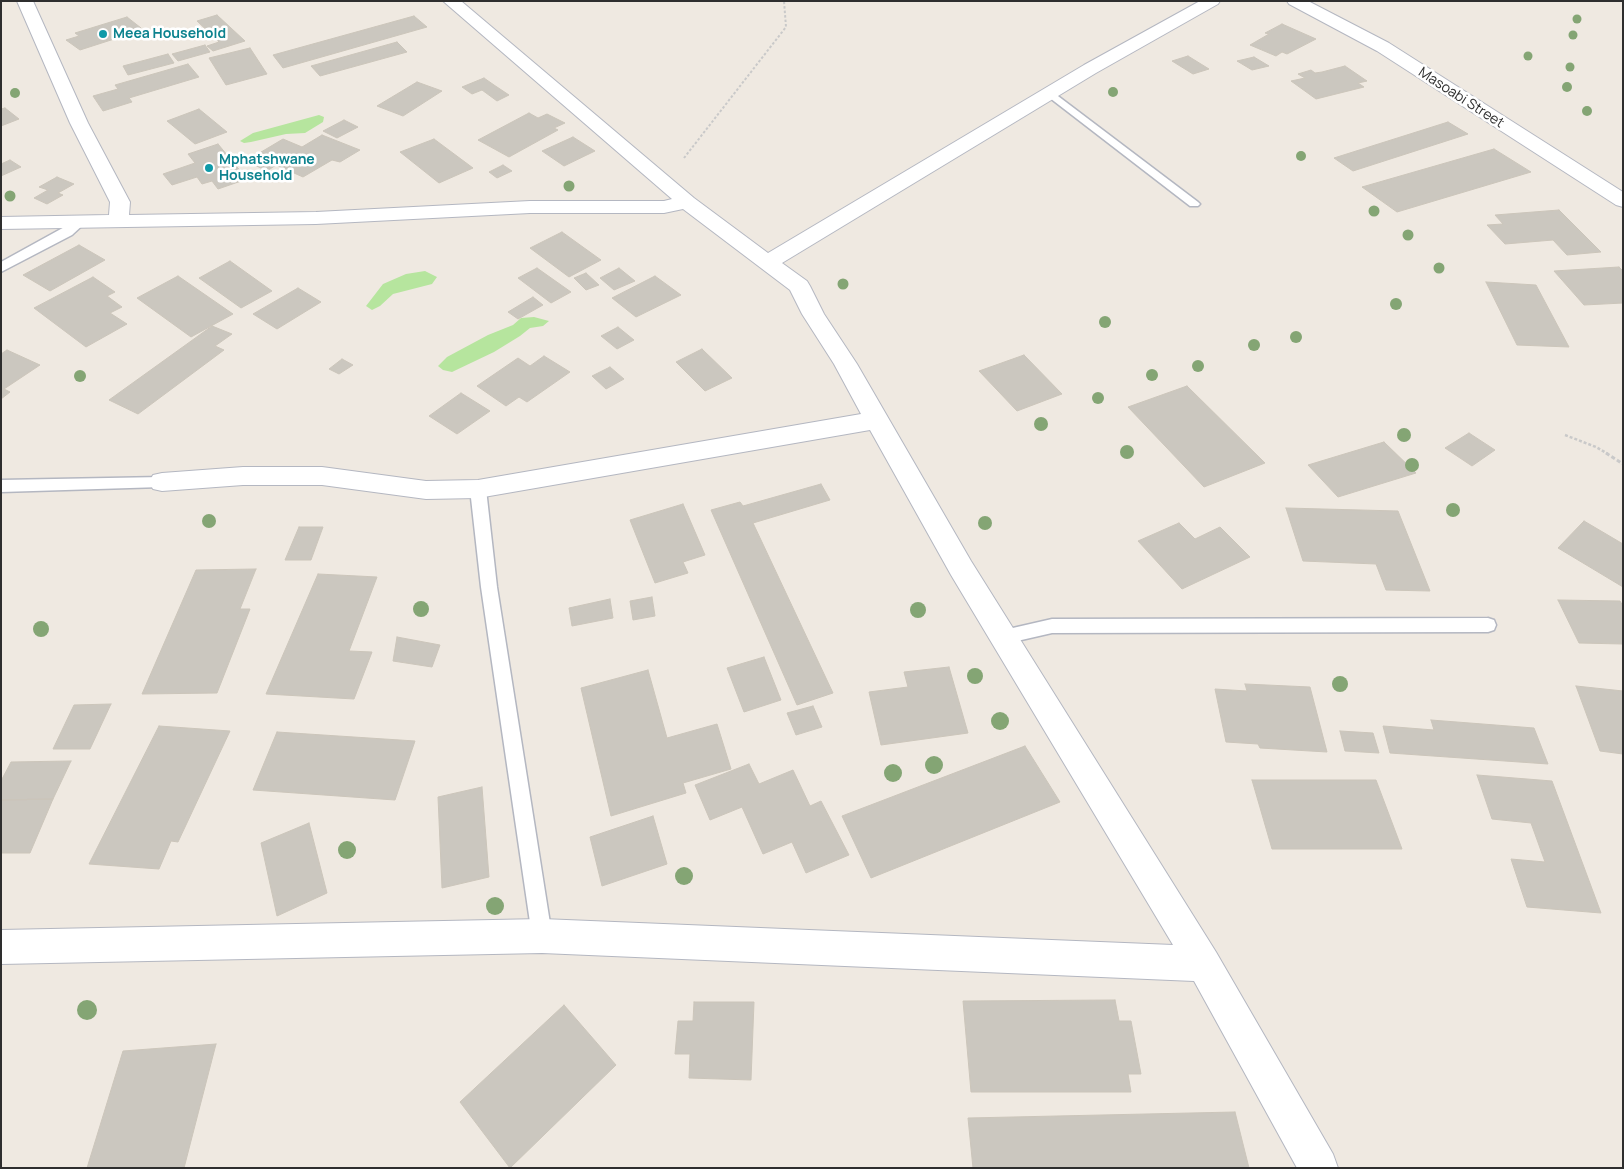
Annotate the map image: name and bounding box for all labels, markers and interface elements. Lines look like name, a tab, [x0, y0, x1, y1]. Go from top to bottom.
place label: Meea Household	[113, 26, 226, 42]
marker: Meea Household	[97, 28, 109, 40]
street label: Masoabi Street	[1415, 64, 1507, 132]
place label: Mphatshwane Household	[219, 152, 315, 184]
marker: Mphatshwane Household	[203, 162, 215, 174]

